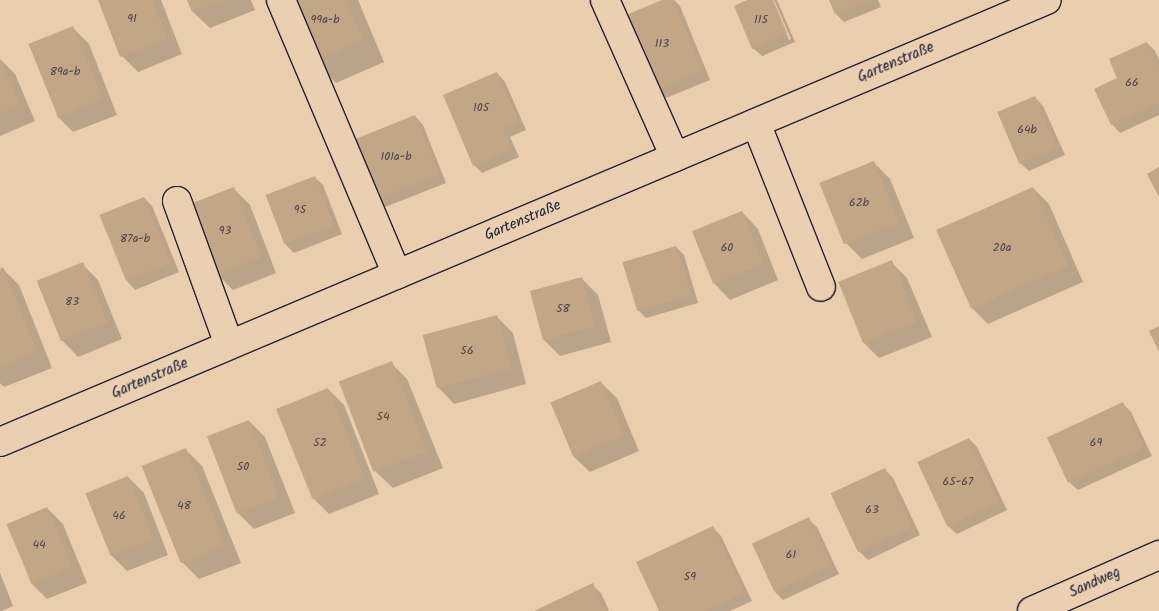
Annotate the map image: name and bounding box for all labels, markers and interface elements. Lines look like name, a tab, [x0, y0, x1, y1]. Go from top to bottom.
house number: 91	[127, 12, 137, 26]
house number: 99a-b	[310, 13, 340, 27]
house number: 115	[754, 13, 768, 27]
house number: 113	[655, 37, 669, 51]
street label: Gartenstraße	[855, 39, 937, 87]
house number: 89a-b	[50, 65, 80, 79]
house number: 66	[1125, 76, 1139, 90]
house number: 105	[473, 101, 489, 115]
house number: 64b	[1017, 123, 1037, 137]
house number: 101a-b	[381, 150, 411, 164]
house number: 62b	[849, 196, 869, 210]
street label: Gartenstraße	[482, 197, 564, 245]
house number: 95	[294, 203, 306, 217]
house number: 93	[219, 224, 231, 238]
house number: 87a-b	[120, 232, 150, 246]
house number: 60	[721, 241, 733, 255]
house number: 20a	[993, 241, 1011, 255]
house number: 83	[65, 295, 79, 309]
house number: 58	[556, 302, 570, 316]
house number: 56	[460, 344, 474, 358]
street label: Gartenstraße	[109, 355, 191, 403]
house number: 54	[376, 410, 390, 424]
house number: 52	[313, 436, 327, 450]
house number: 69	[1090, 436, 1102, 450]
house number: 50	[237, 460, 249, 474]
house number: 65-67	[943, 475, 973, 489]
house number: 48	[177, 499, 191, 513]
house number: 63	[865, 503, 879, 517]
house number: 46	[112, 509, 126, 523]
house number: 44	[32, 538, 46, 552]
house number: 61	[786, 548, 796, 562]
street label: Sandweg	[1066, 564, 1124, 602]
house number: 59	[684, 570, 696, 584]

